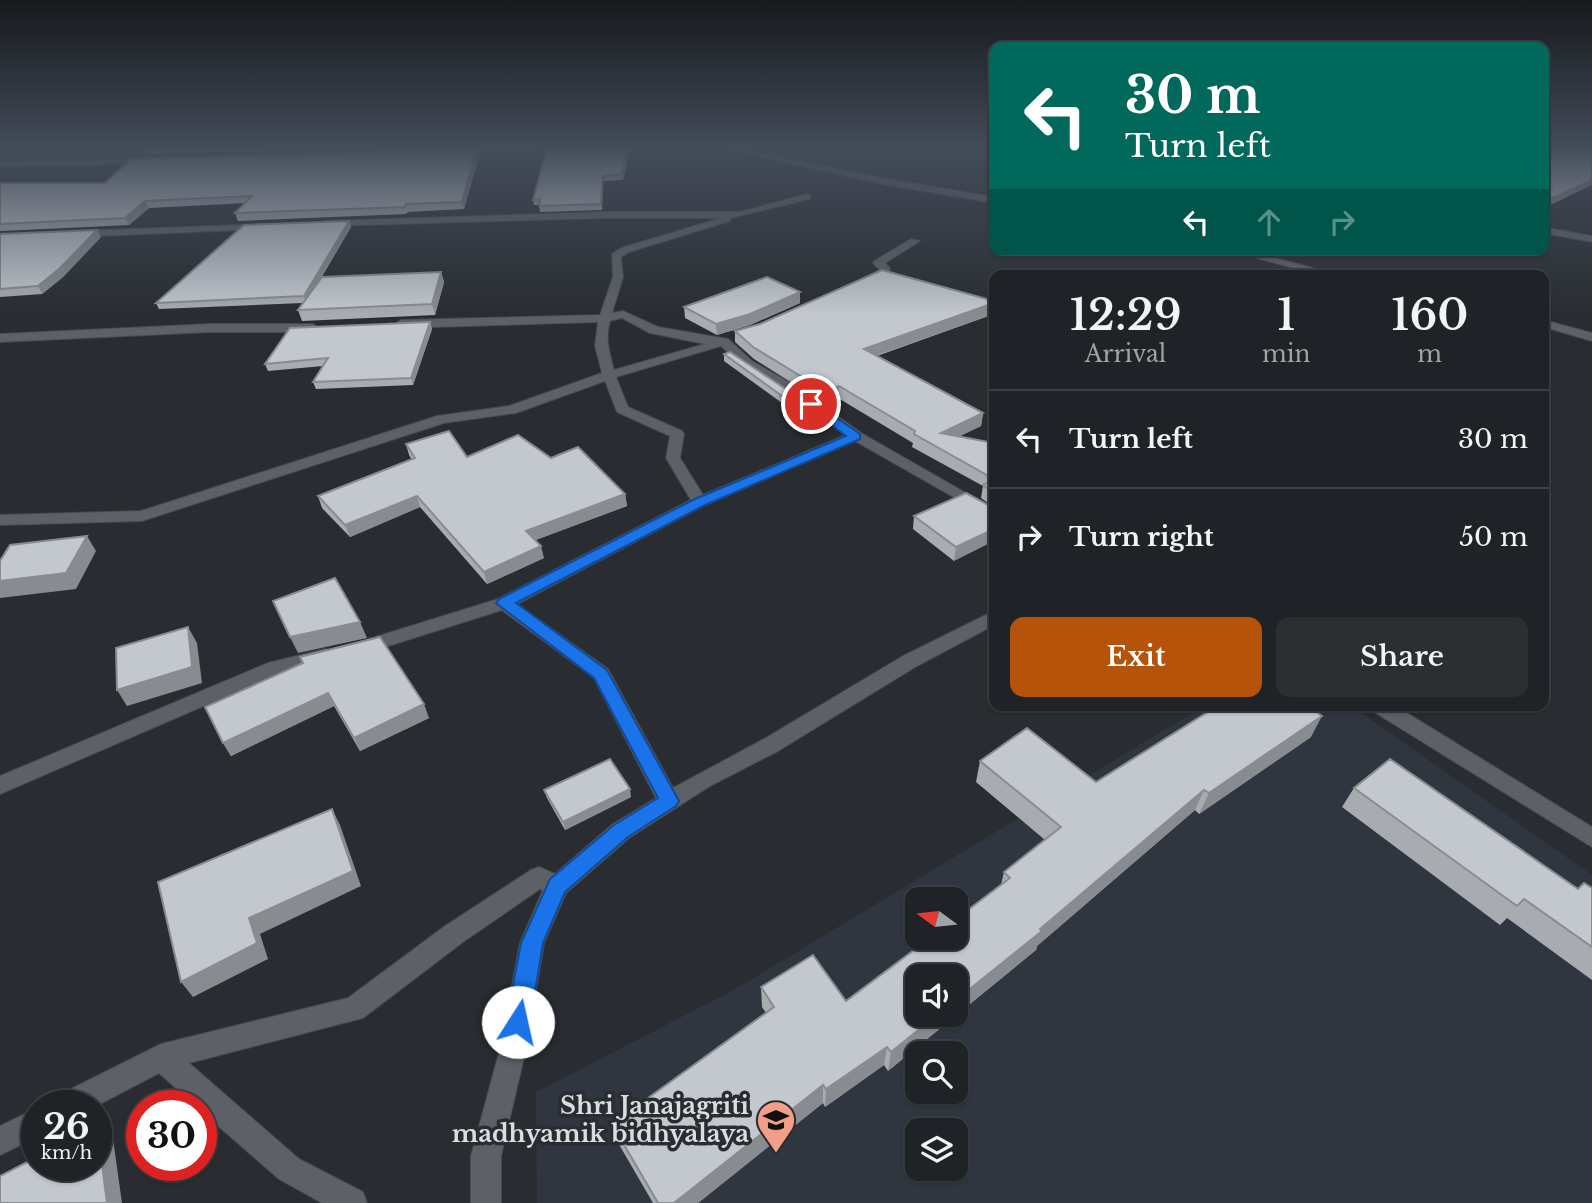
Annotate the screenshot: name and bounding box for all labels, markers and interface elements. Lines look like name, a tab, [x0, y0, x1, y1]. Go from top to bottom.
text: 30 m	[1125, 65, 1260, 126]
icon: left	[1010, 70, 1101, 161]
text: Turn left	[1125, 126, 1271, 166]
icon: left	[1177, 203, 1215, 241]
icon: ahead	[1250, 203, 1288, 241]
icon: right	[1323, 203, 1361, 241]
text: 12:29	[1070, 289, 1182, 341]
text: 1	[1277, 289, 1295, 341]
text: 160	[1391, 289, 1468, 341]
text: Arrival	[1085, 340, 1166, 368]
text: min	[1262, 340, 1310, 368]
text: m	[1417, 340, 1442, 368]
pin	[781, 374, 841, 434]
icon: arrive	[792, 385, 830, 423]
icon: left	[1010, 420, 1048, 458]
text: Turn left	[1069, 423, 1193, 455]
text: 30 m	[1458, 423, 1528, 455]
icon: right	[1010, 518, 1048, 556]
text: Turn right	[1069, 521, 1214, 553]
text: 50 m	[1459, 521, 1528, 553]
button: Exit	[1010, 617, 1262, 697]
button: Share	[1276, 617, 1528, 697]
north arrow	[905, 887, 968, 950]
map controls	[905, 887, 968, 1181]
button: sound	[905, 964, 968, 1027]
position arrow	[481, 985, 555, 1059]
button: search	[905, 1041, 968, 1104]
speed limit sign: 30	[126, 1090, 217, 1181]
place label: Shri Janajagriti madhyamik bidhyalaya	[452, 1091, 749, 1148]
school or university icon: Shri Janajagriti madhyamik bidhyalaya	[755, 1099, 797, 1154]
text: 26	[43, 1105, 90, 1148]
button: layers	[905, 1118, 968, 1181]
text: km/h	[41, 1142, 92, 1164]

